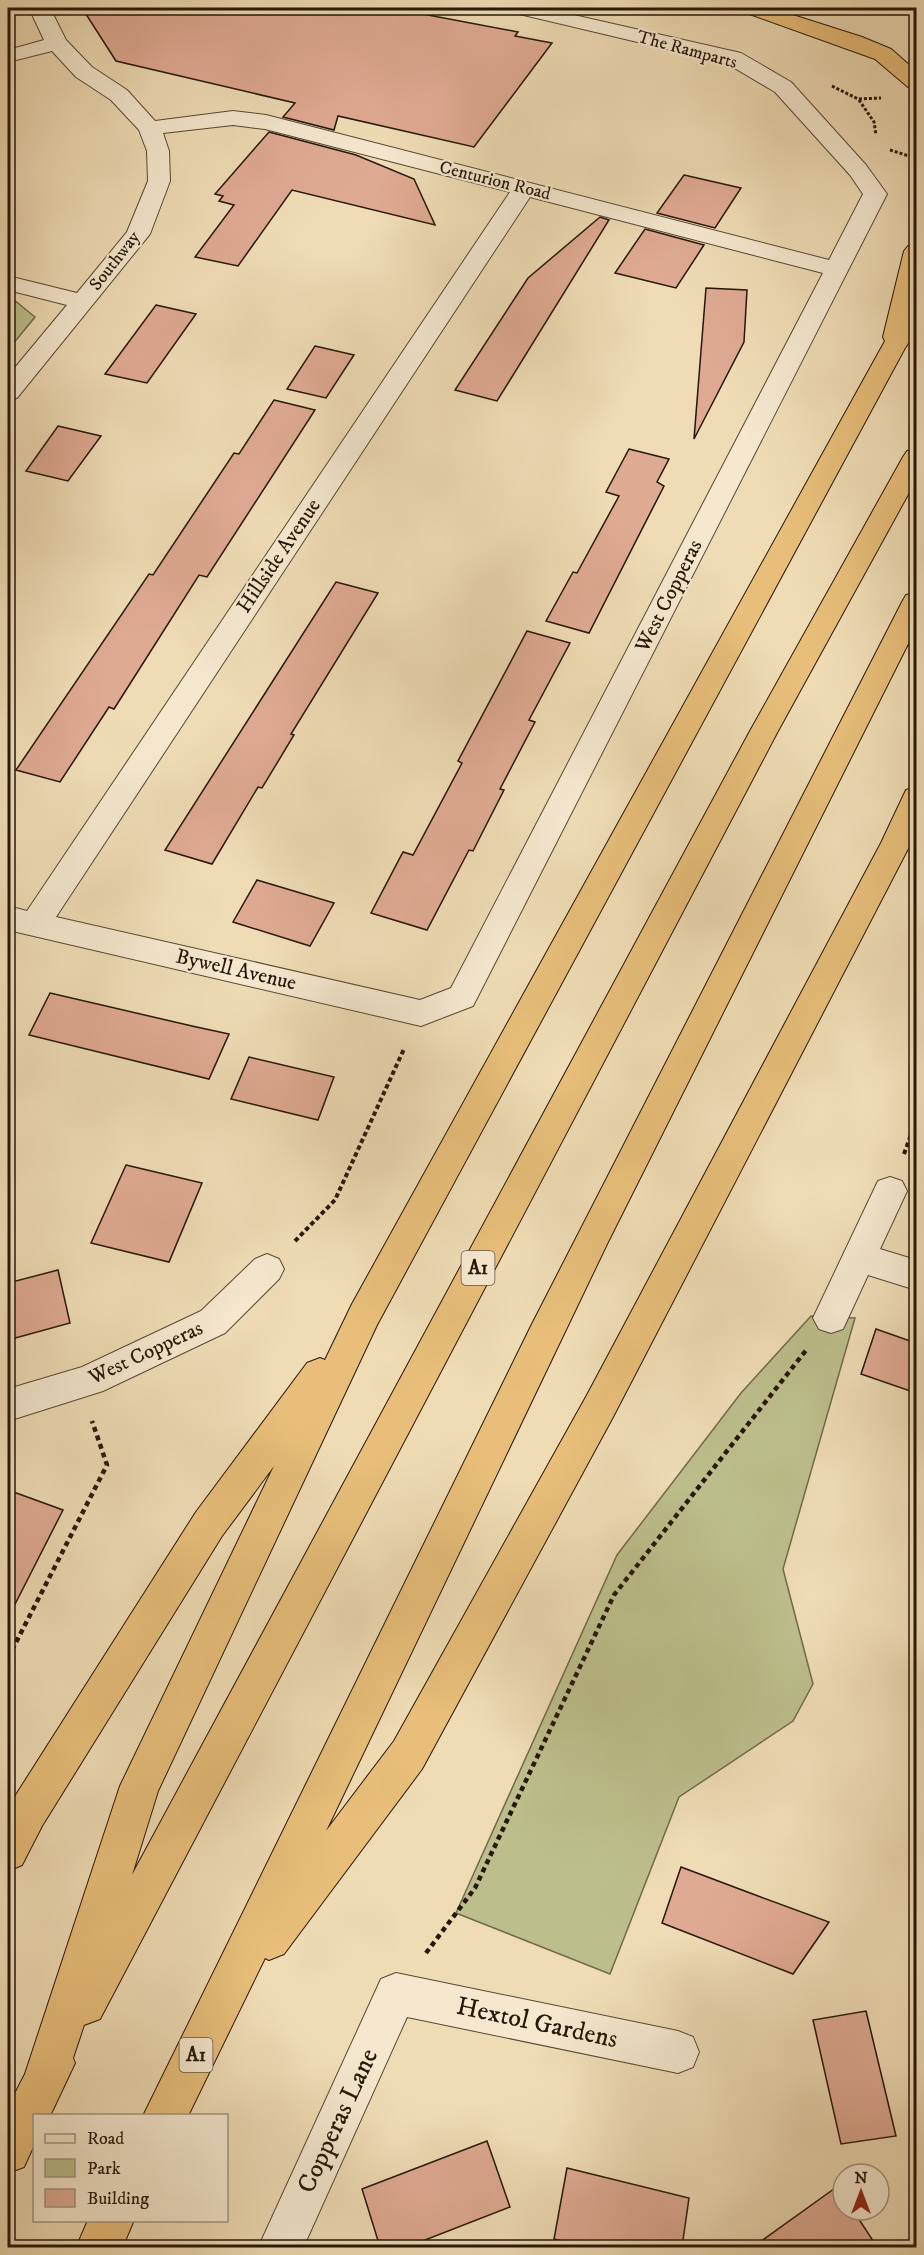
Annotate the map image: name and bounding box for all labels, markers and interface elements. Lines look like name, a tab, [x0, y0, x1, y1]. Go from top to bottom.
street label: The Ramparts	[635, 26, 739, 74]
street label: Centurion Road	[437, 157, 553, 205]
street label: Southway	[85, 226, 145, 295]
street label: Hillside Avenue	[231, 494, 327, 618]
street label: West Copperas	[629, 535, 708, 658]
street label: Bywell Avenue	[173, 943, 299, 997]
road number: A1	[462, 1251, 494, 1285]
street label: West Copperas	[84, 1315, 207, 1391]
street label: Hextol Gardens	[453, 1990, 621, 2056]
road number: A1	[180, 2038, 212, 2072]
street label: Copperas Lane	[290, 2043, 386, 2199]
legend	[33, 2114, 228, 2222]
text: Road	[87, 2128, 124, 2150]
text: Park	[87, 2158, 121, 2180]
north arrow	[831, 2162, 891, 2222]
text: N	[854, 2168, 868, 2188]
text: Building	[87, 2188, 149, 2210]

